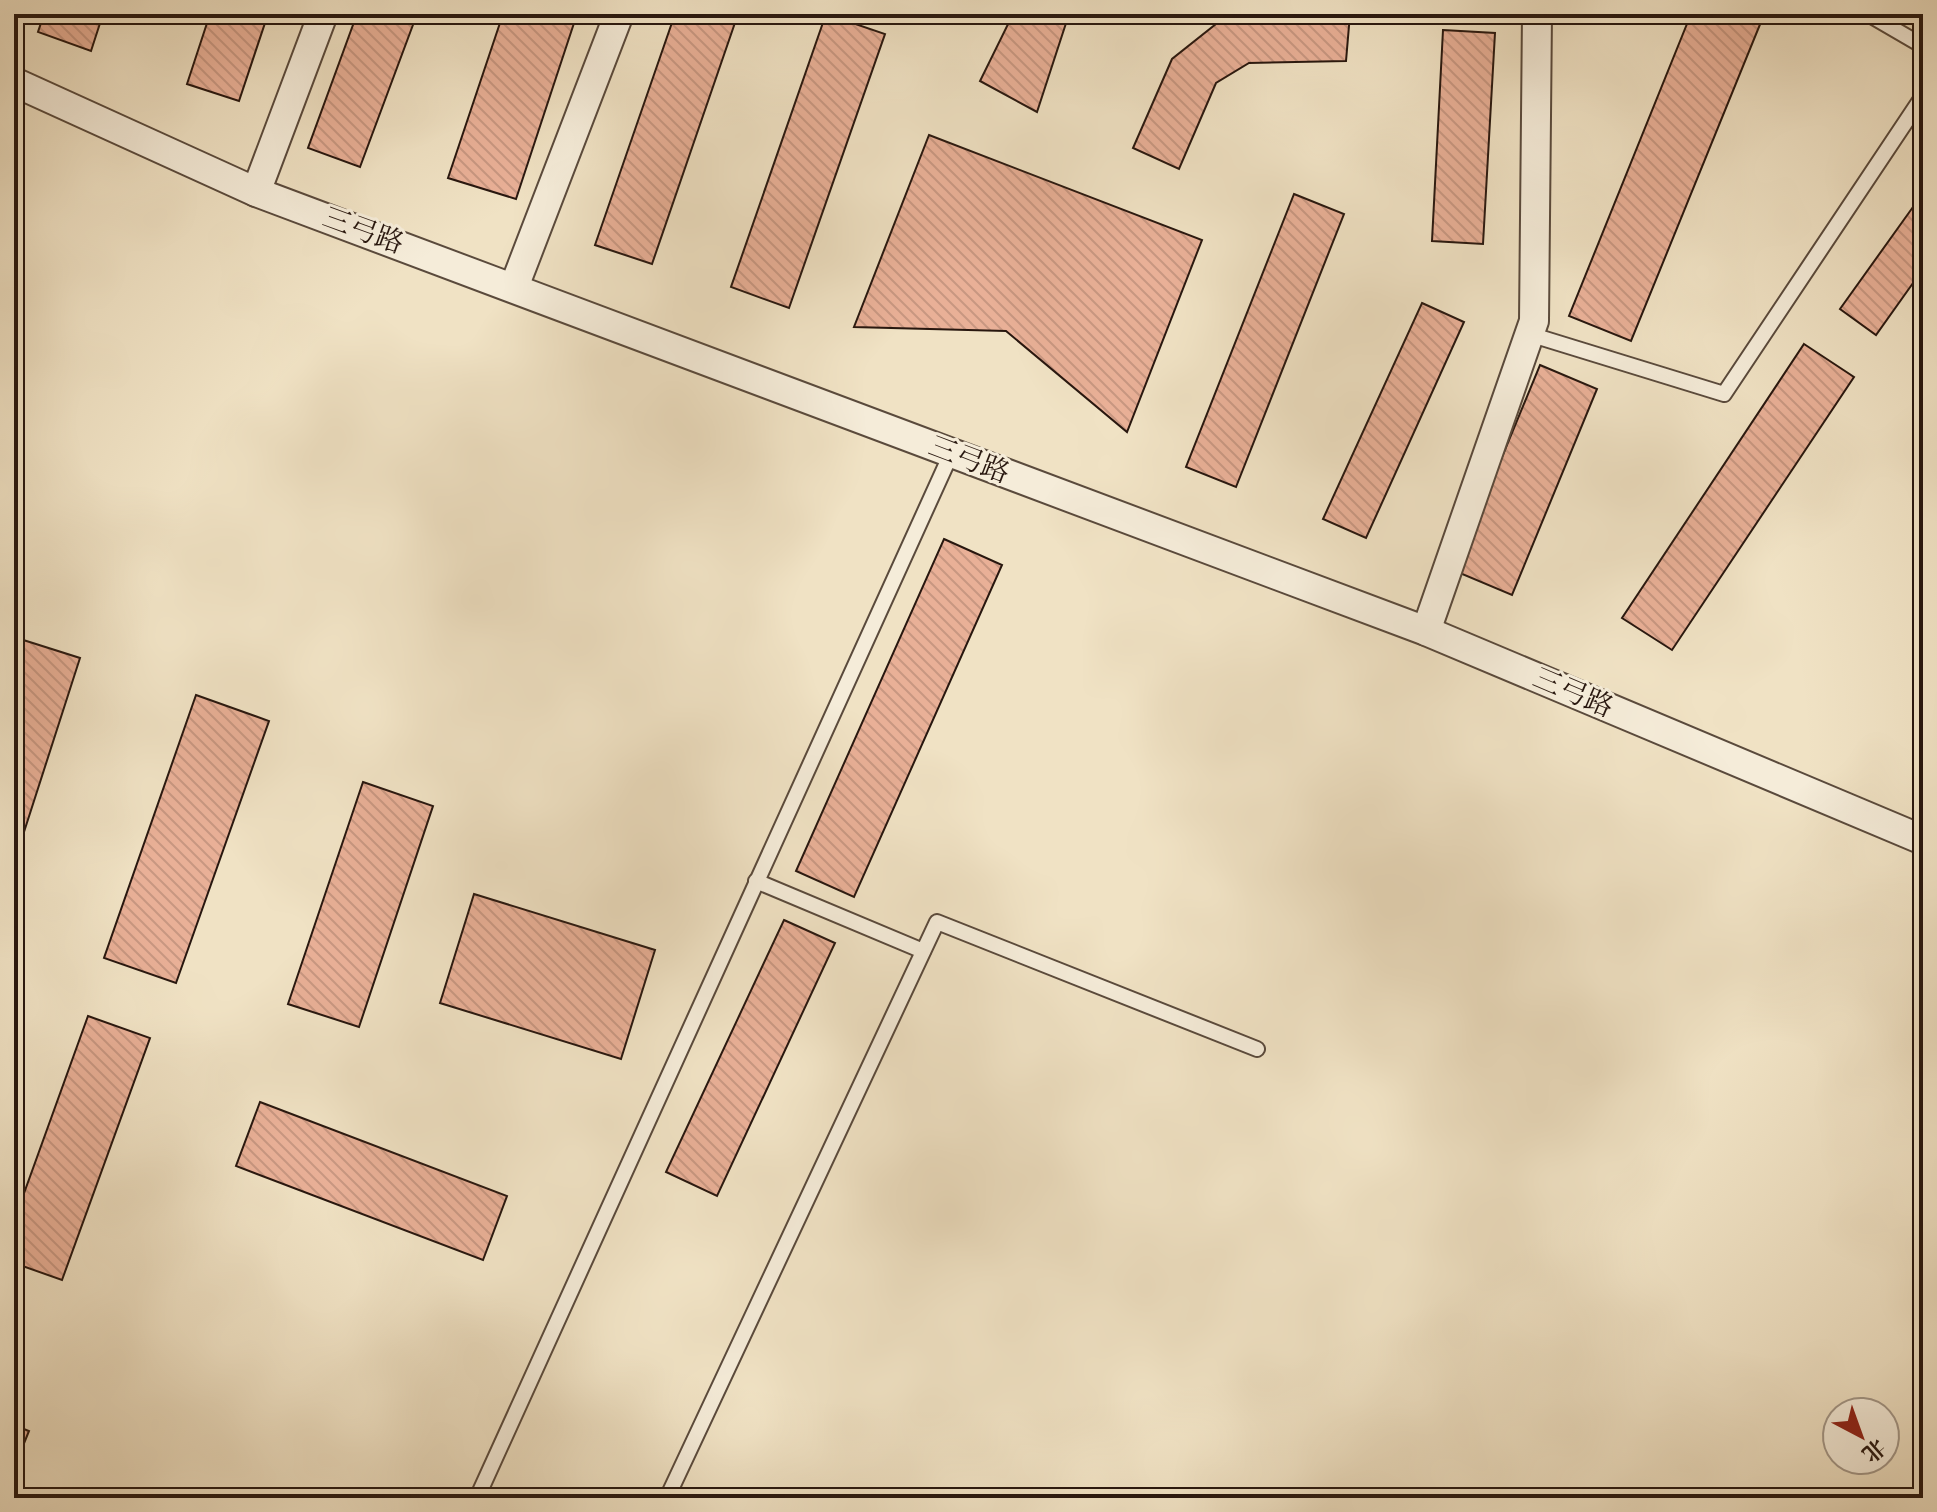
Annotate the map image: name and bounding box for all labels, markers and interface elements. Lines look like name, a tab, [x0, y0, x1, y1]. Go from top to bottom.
street label: 三弓路	[318, 200, 408, 262]
street label: 三弓路	[924, 429, 1014, 491]
street label: 三弓路	[1527, 660, 1619, 726]
north arrow	[1821, 1396, 1901, 1476]
text: 北	[1856, 1433, 1890, 1467]

